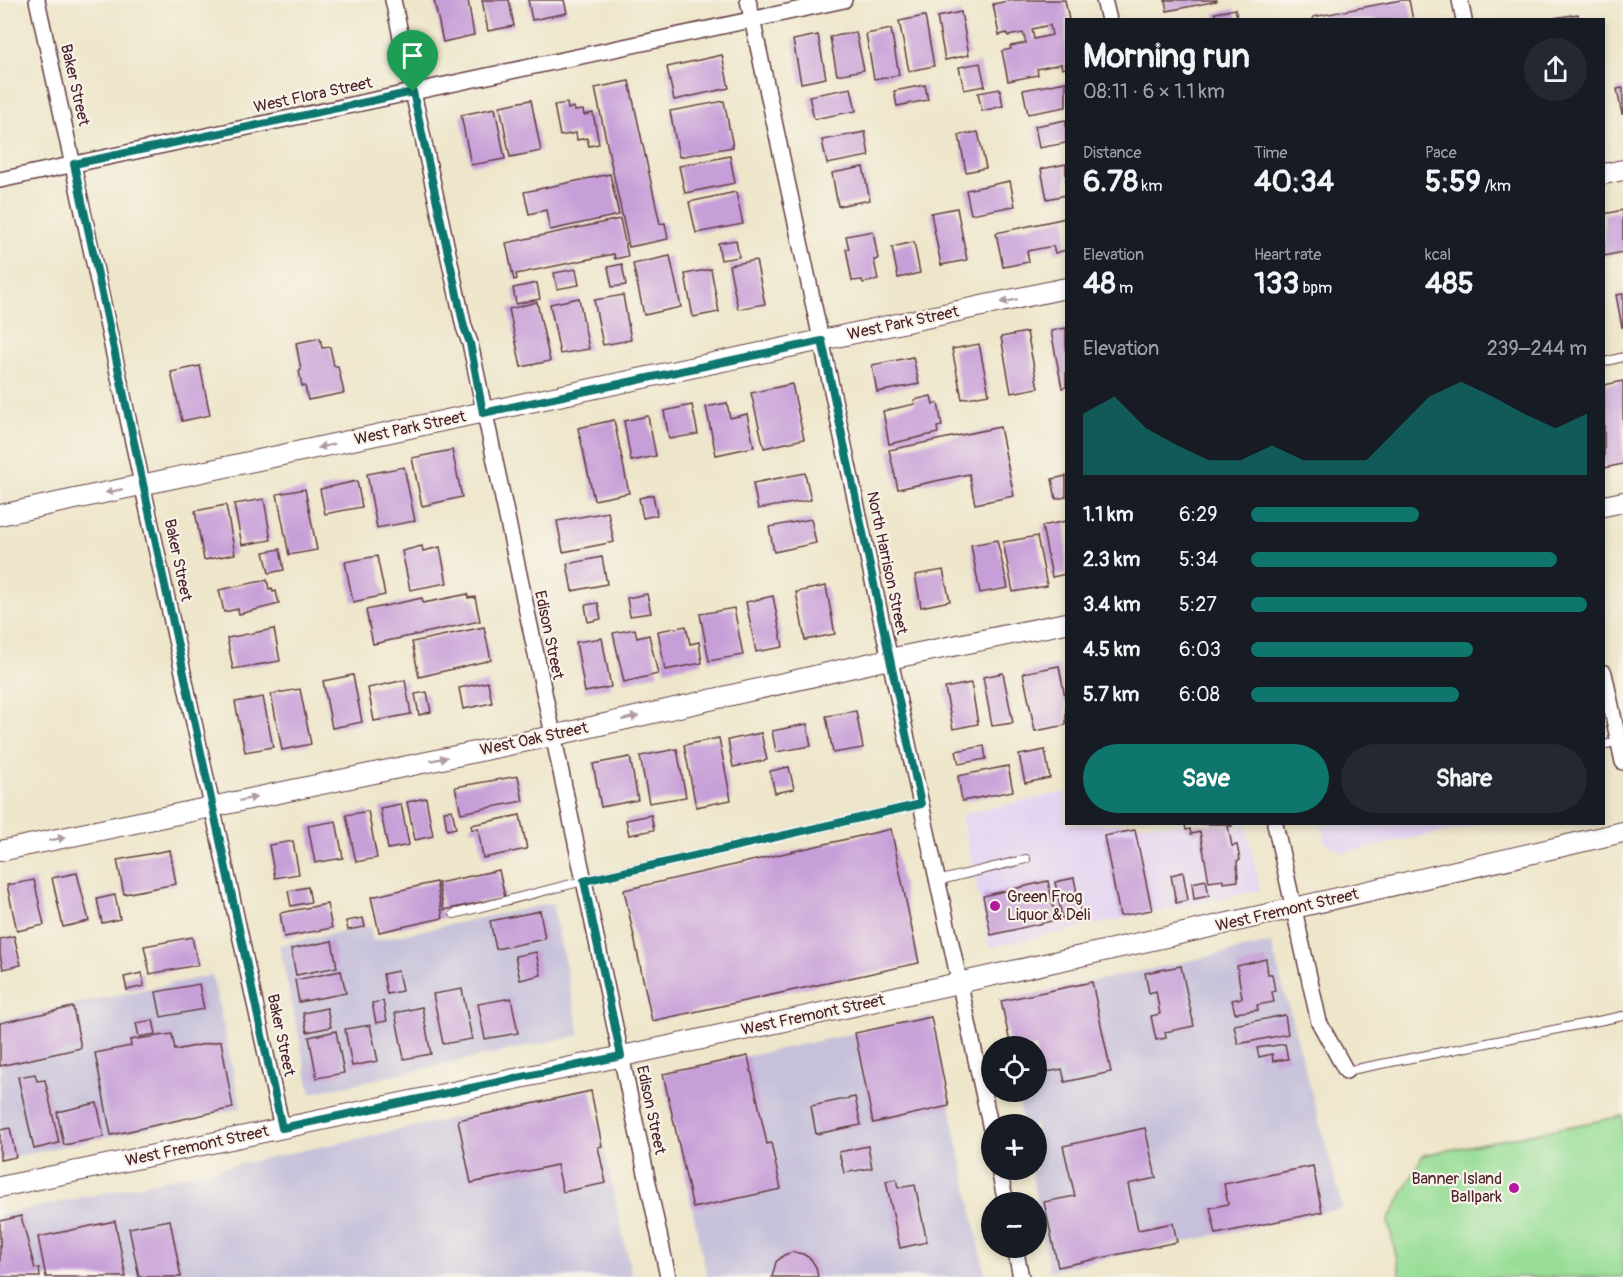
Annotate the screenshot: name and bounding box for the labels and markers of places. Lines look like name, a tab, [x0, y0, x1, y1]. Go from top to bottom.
pin	[387, 30, 438, 92]
place label: Green Frog Liquor & Deli	[1007, 887, 1090, 925]
marker: Green Frog Liquor & Deli	[988, 899, 1002, 913]
place label: Banner Island Ballpark	[1411, 1169, 1502, 1207]
marker: Banner Island Ballpark	[1507, 1181, 1521, 1195]

